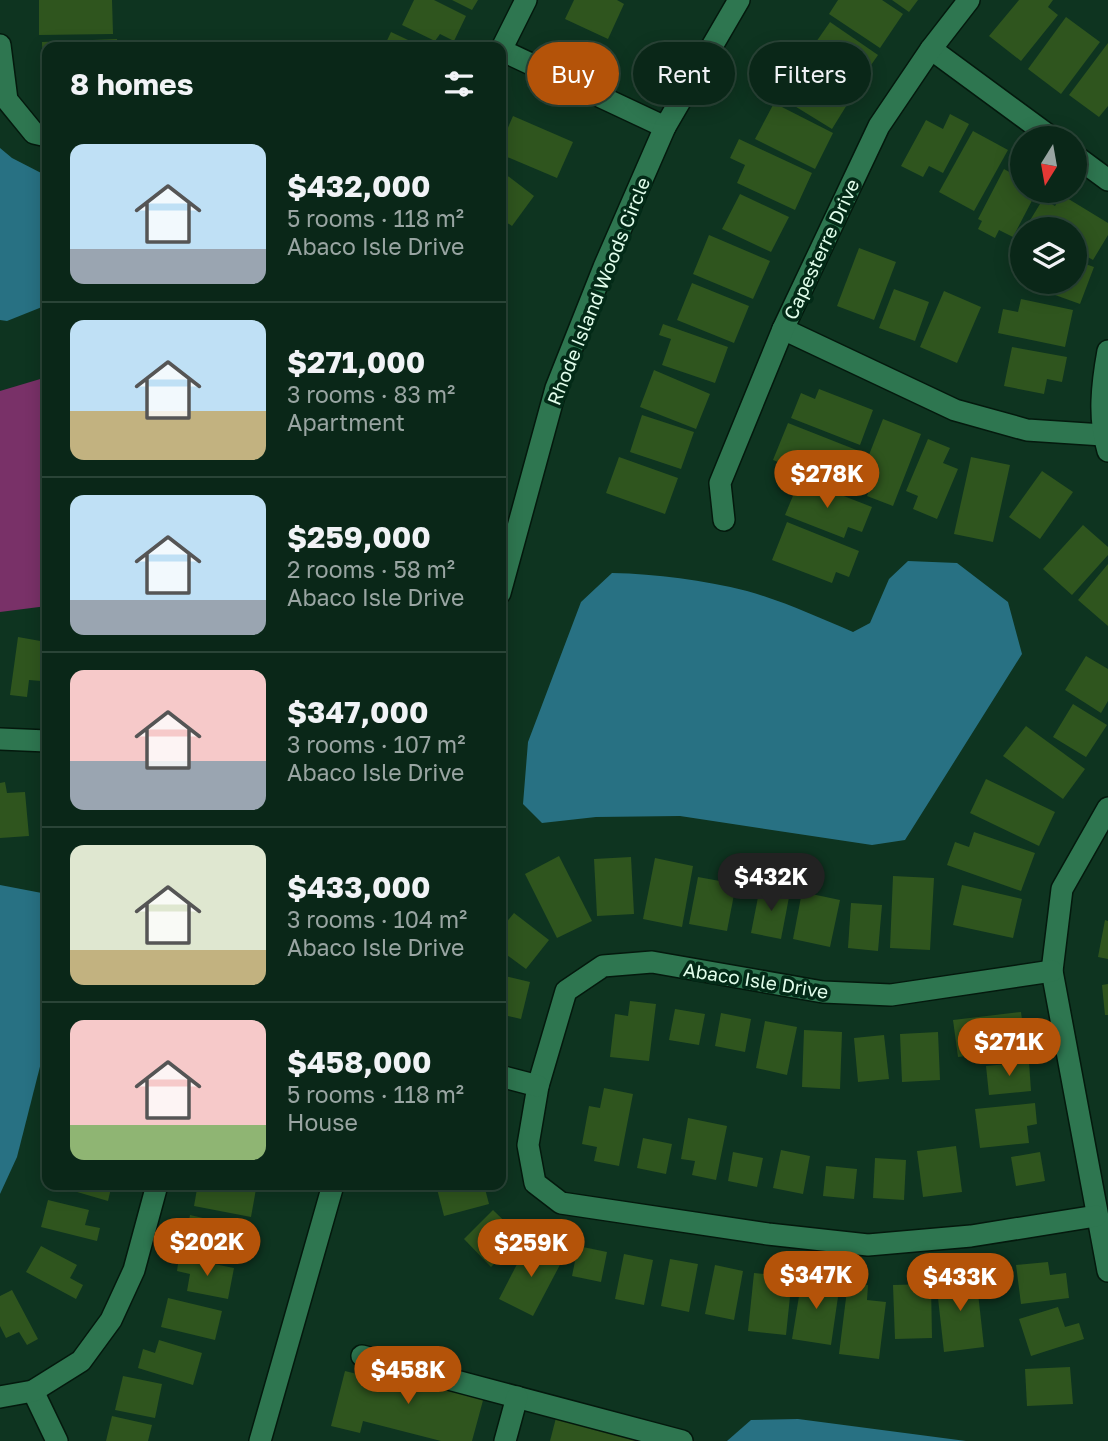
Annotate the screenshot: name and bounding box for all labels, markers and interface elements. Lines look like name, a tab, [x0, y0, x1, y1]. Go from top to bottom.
chip: Buy	[527, 42, 619, 105]
chip: Rent	[633, 42, 735, 105]
chip: Filters	[749, 42, 871, 105]
icon: filters	[440, 65, 478, 103]
text: 8 homes	[70, 66, 194, 102]
north arrow	[1010, 126, 1087, 203]
map controls	[1010, 126, 1087, 294]
text: $432,000	[287, 168, 431, 204]
icon: home	[126, 172, 210, 256]
street label: Rhode Island Woods Circle	[542, 174, 654, 408]
street label: Capesterre Drive	[778, 175, 864, 323]
text: 5 rooms · 118 m²	[287, 204, 464, 232]
button: layers	[1010, 217, 1087, 294]
text: Abaco Isle Drive	[287, 232, 464, 260]
text: $271,000	[287, 344, 425, 380]
icon: home	[126, 348, 210, 432]
text: 3 rooms · 83 m²	[287, 380, 455, 408]
text: Apartment	[287, 408, 405, 436]
pin: $278K	[778, 450, 876, 510]
text: $278K	[790, 459, 864, 487]
text: $259,000	[287, 519, 431, 555]
icon: home	[126, 523, 210, 607]
text: 2 rooms · 58 m²	[287, 555, 455, 583]
text: Abaco Isle Drive	[287, 583, 464, 611]
text: $347,000	[287, 694, 429, 730]
icon: home	[126, 698, 210, 782]
text: 3 rooms · 107 m²	[287, 730, 465, 758]
text: Abaco Isle Drive	[287, 758, 464, 786]
pin: $432K	[722, 853, 820, 913]
text: $432K	[734, 862, 808, 890]
text: $433,000	[287, 869, 431, 905]
icon: home	[126, 873, 210, 957]
text: 3 rooms · 104 m²	[287, 905, 467, 933]
text: Abaco Isle Drive	[287, 933, 464, 961]
street label: Abaco Isle Drive	[682, 957, 830, 1003]
pin: $271K	[960, 1018, 1058, 1078]
text: $271K	[974, 1027, 1044, 1055]
text: $458,000	[287, 1044, 431, 1080]
icon: home	[126, 1048, 210, 1132]
text: 5 rooms · 118 m²	[287, 1080, 464, 1108]
text: House	[287, 1108, 358, 1136]
pin: $202K	[158, 1218, 256, 1278]
pin: $259K	[482, 1220, 580, 1279]
text: $202K	[169, 1227, 245, 1255]
text: $259K	[494, 1228, 568, 1256]
pin: $347K	[767, 1252, 865, 1311]
pin: $433K	[911, 1254, 1009, 1313]
text: $347K	[779, 1260, 853, 1288]
text: $433K	[923, 1262, 997, 1290]
pin: $458K	[359, 1346, 457, 1406]
text: $458K	[370, 1355, 446, 1383]

